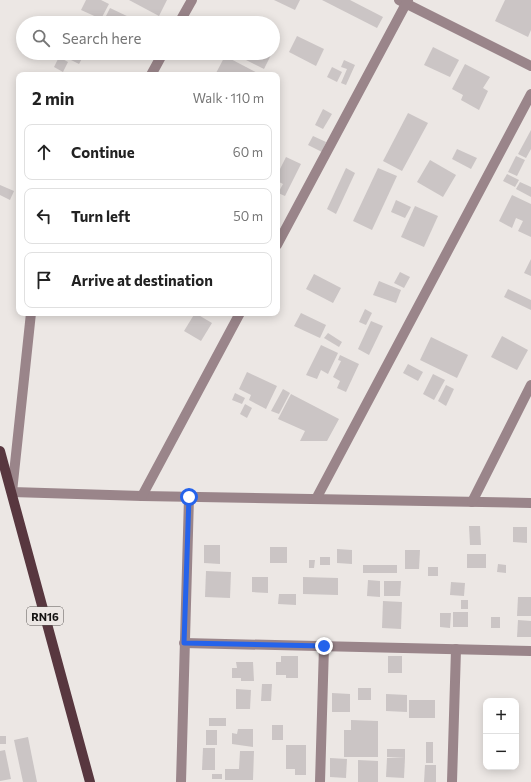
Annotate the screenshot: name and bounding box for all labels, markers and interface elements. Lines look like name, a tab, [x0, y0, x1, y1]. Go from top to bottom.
search box	[16, 16, 280, 60]
icon: search	[30, 27, 52, 49]
text: Search here	[62, 29, 141, 47]
text: 2 min	[32, 88, 74, 109]
text: Walk · 110 m	[193, 90, 264, 106]
icon: ahead	[33, 141, 55, 163]
text: Continue	[71, 143, 135, 161]
text: 60 m	[233, 144, 263, 160]
icon: left	[33, 205, 55, 227]
text: Turn left	[71, 207, 130, 225]
text: 50 m	[233, 208, 263, 224]
icon: arrive	[33, 269, 55, 291]
text: Arrive at destination	[71, 271, 213, 289]
route start	[180, 488, 198, 506]
road number: RN16	[27, 607, 63, 625]
route end	[315, 637, 333, 655]
map controls	[483, 698, 519, 770]
button: +	[483, 698, 519, 734]
button: −	[483, 734, 519, 770]

